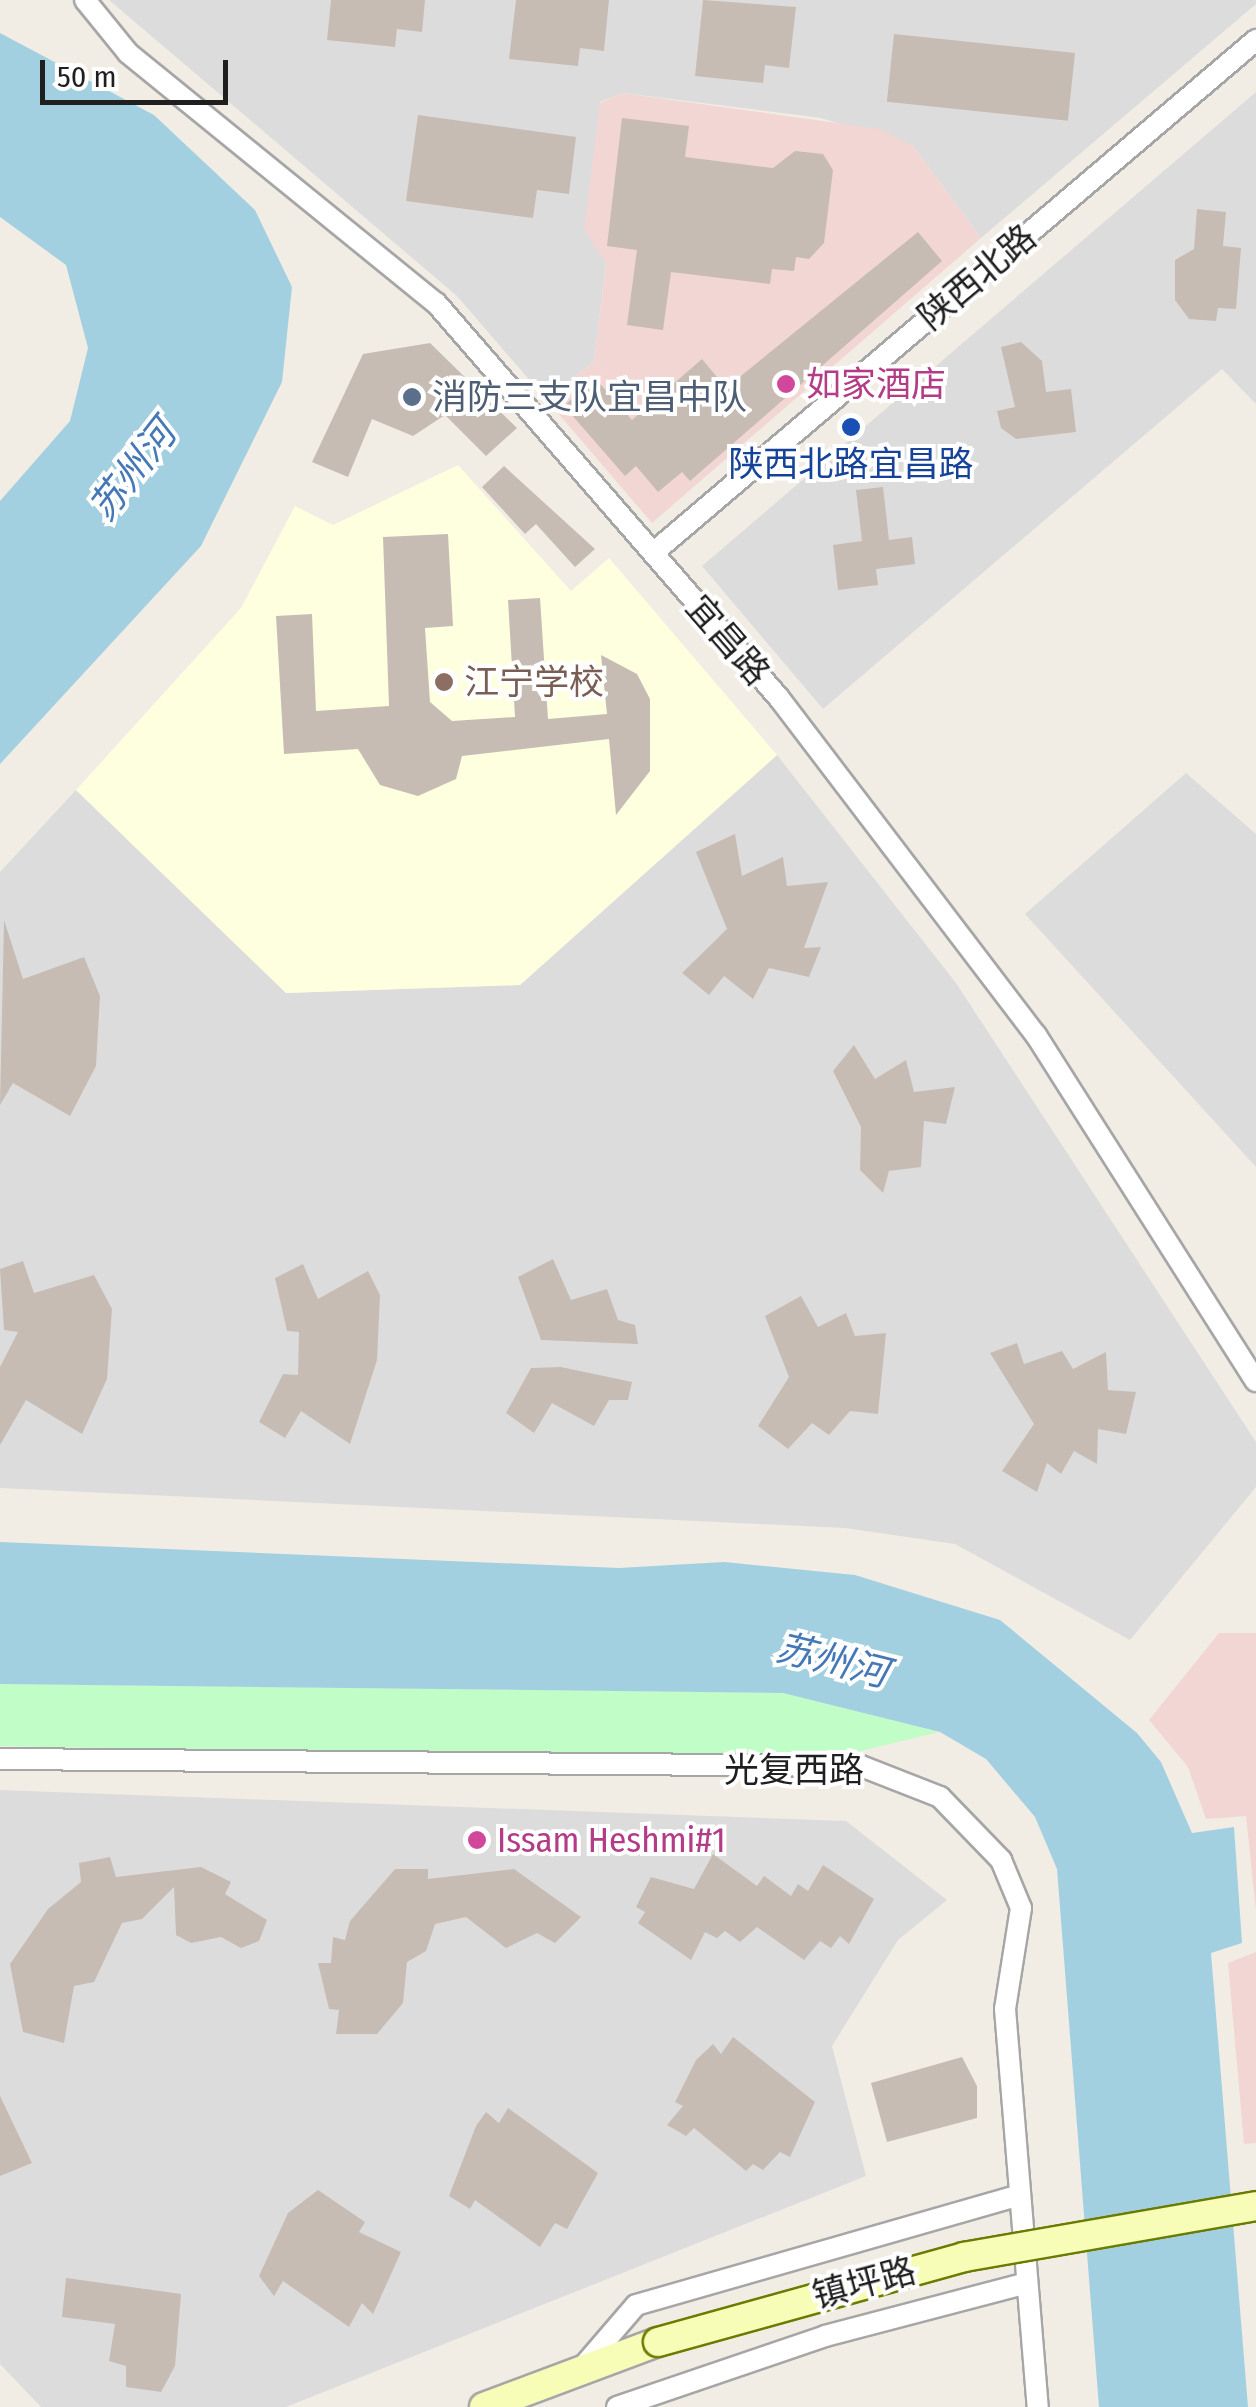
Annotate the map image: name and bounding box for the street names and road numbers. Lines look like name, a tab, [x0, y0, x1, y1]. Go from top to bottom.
street label: 陕西北路	[910, 216, 1044, 338]
street label: 宜昌路	[678, 587, 778, 693]
street label: 光复西路	[724, 1749, 864, 1791]
street label: 镇坪路	[808, 2249, 920, 2317]

